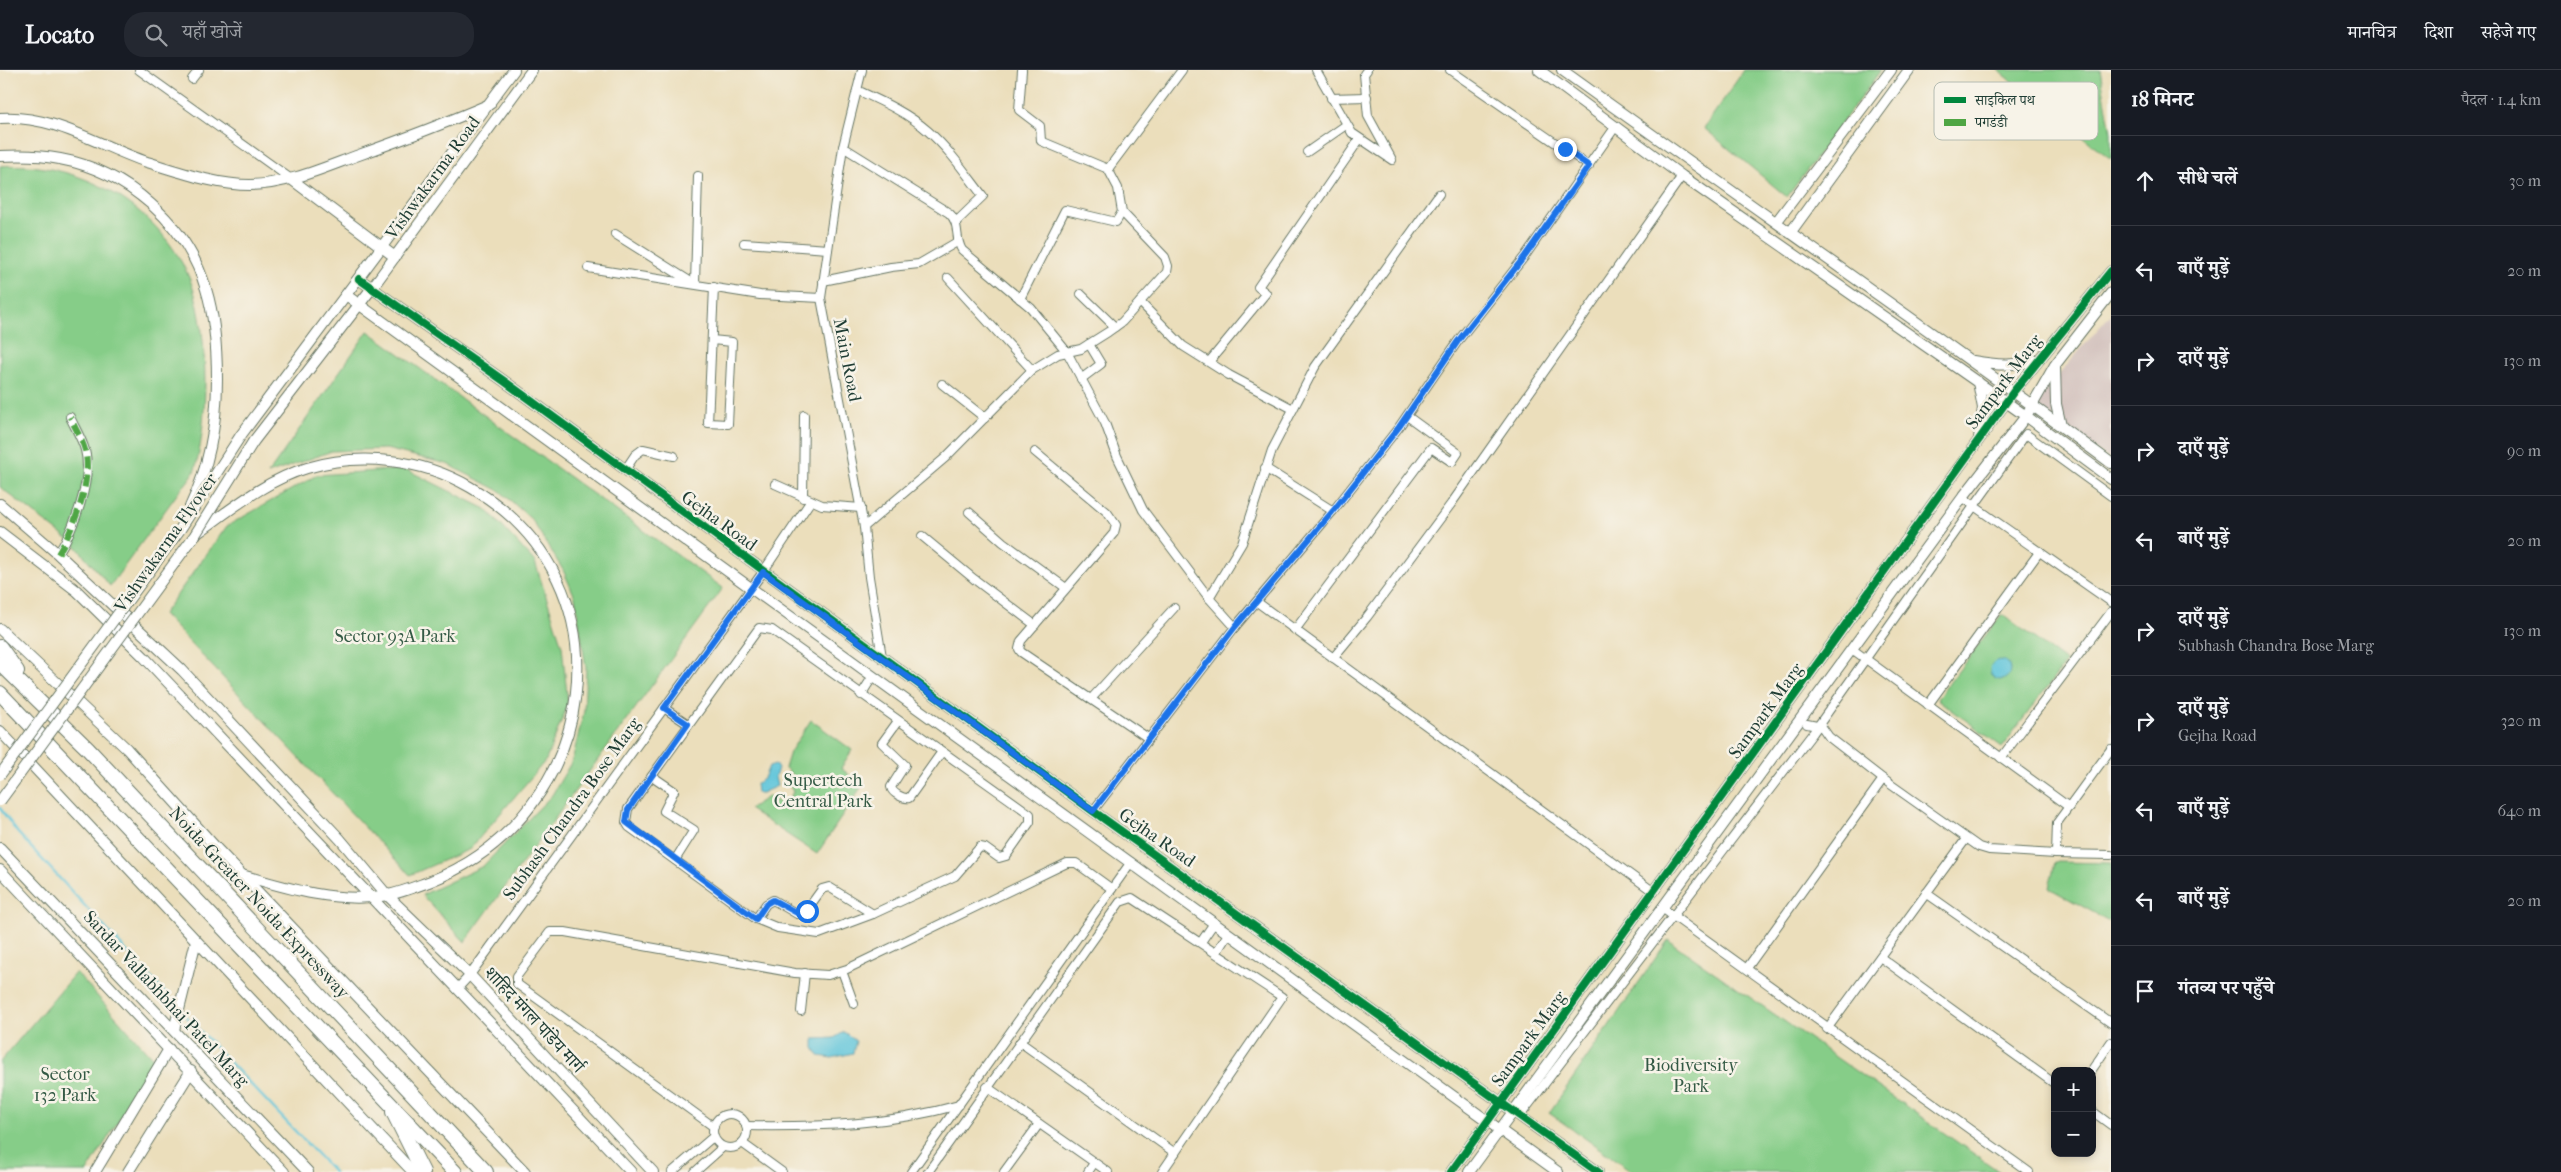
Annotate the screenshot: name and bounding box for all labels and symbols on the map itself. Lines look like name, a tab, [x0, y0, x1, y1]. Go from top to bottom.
legend	[1934, 82, 2098, 140]
text: साइकिल पथ	[1974, 92, 2036, 109]
street label: Vishwakarma Road	[381, 112, 485, 245]
text: पगडंडी	[1974, 114, 2008, 131]
route end	[1554, 138, 1577, 161]
street label: Main Road	[829, 317, 865, 404]
street label: Sampark Marg	[1962, 330, 2047, 434]
street label: Vishwakarma Flyover	[110, 469, 222, 617]
street label: Gejha Road	[677, 486, 761, 556]
park label: Sector 93A Park	[334, 626, 456, 647]
street label: Sampark Marg	[1724, 659, 1808, 763]
street label: Subhash Chandra Bose Marg	[499, 713, 645, 904]
park label: Supertech Central Park	[774, 770, 873, 812]
street label: Noida-Greater Noida Expressway	[164, 803, 355, 1004]
street label: Gejha Road	[1115, 804, 1199, 872]
route start	[796, 900, 819, 923]
street label: Sardar Vallabhbhai Patel Marg	[79, 907, 253, 1092]
street label: शाहिद मंगल पांडेय मार्ग	[480, 963, 589, 1078]
street label: Sampark Marg	[1487, 987, 1571, 1091]
park label: Biodiversity Park	[1644, 1055, 1739, 1097]
park label: Sector 132 Park	[34, 1064, 97, 1106]

